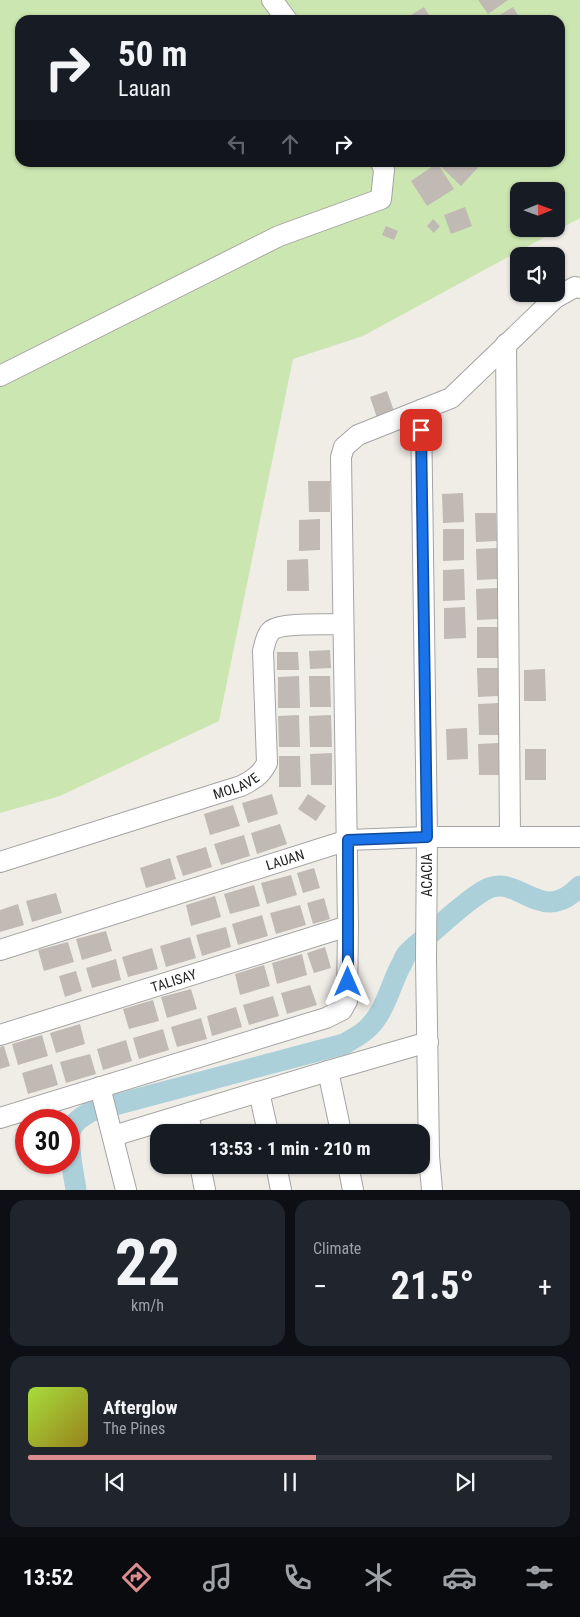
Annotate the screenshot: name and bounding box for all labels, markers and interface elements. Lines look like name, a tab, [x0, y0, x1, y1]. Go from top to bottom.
text: 50 m	[118, 34, 187, 75]
icon: right	[35, 35, 100, 100]
text: Lauan	[118, 76, 171, 101]
icon: left	[223, 130, 251, 158]
icon: ahead	[276, 130, 304, 158]
icon: right	[329, 130, 357, 158]
north arrow	[510, 182, 565, 238]
map controls	[510, 182, 565, 302]
button: sound	[510, 247, 565, 302]
pin	[400, 409, 442, 451]
icon: arrive	[407, 416, 435, 444]
street label: MOLAVE	[211, 769, 262, 802]
street label: LAUAN	[264, 846, 306, 873]
street label: ACACIA	[419, 853, 435, 897]
position arrow	[321, 955, 373, 1007]
street label: TALISAY	[149, 966, 199, 995]
speed limit sign: 30	[15, 1109, 80, 1174]
text: 13:53 · 1 min · 210 m	[209, 1137, 371, 1160]
text: 22	[115, 1225, 180, 1301]
text: Climate	[313, 1239, 361, 1258]
text: 21.5°	[391, 1264, 474, 1308]
text: −	[313, 1270, 327, 1303]
text: +	[538, 1270, 552, 1303]
text: km/h	[131, 1296, 164, 1315]
text: Afterglow	[103, 1396, 177, 1419]
text: The Pines	[103, 1419, 165, 1438]
icon: previous	[101, 1468, 129, 1496]
icon: pause	[276, 1468, 304, 1496]
icon: next	[451, 1468, 479, 1496]
icon: directions	[119, 1560, 154, 1595]
icon: music	[200, 1560, 235, 1595]
icon: phone	[280, 1560, 315, 1595]
icon: climate	[361, 1560, 396, 1595]
icon: car	[442, 1560, 477, 1595]
icon: filters	[522, 1560, 557, 1595]
text: 13:52	[23, 1565, 73, 1590]

